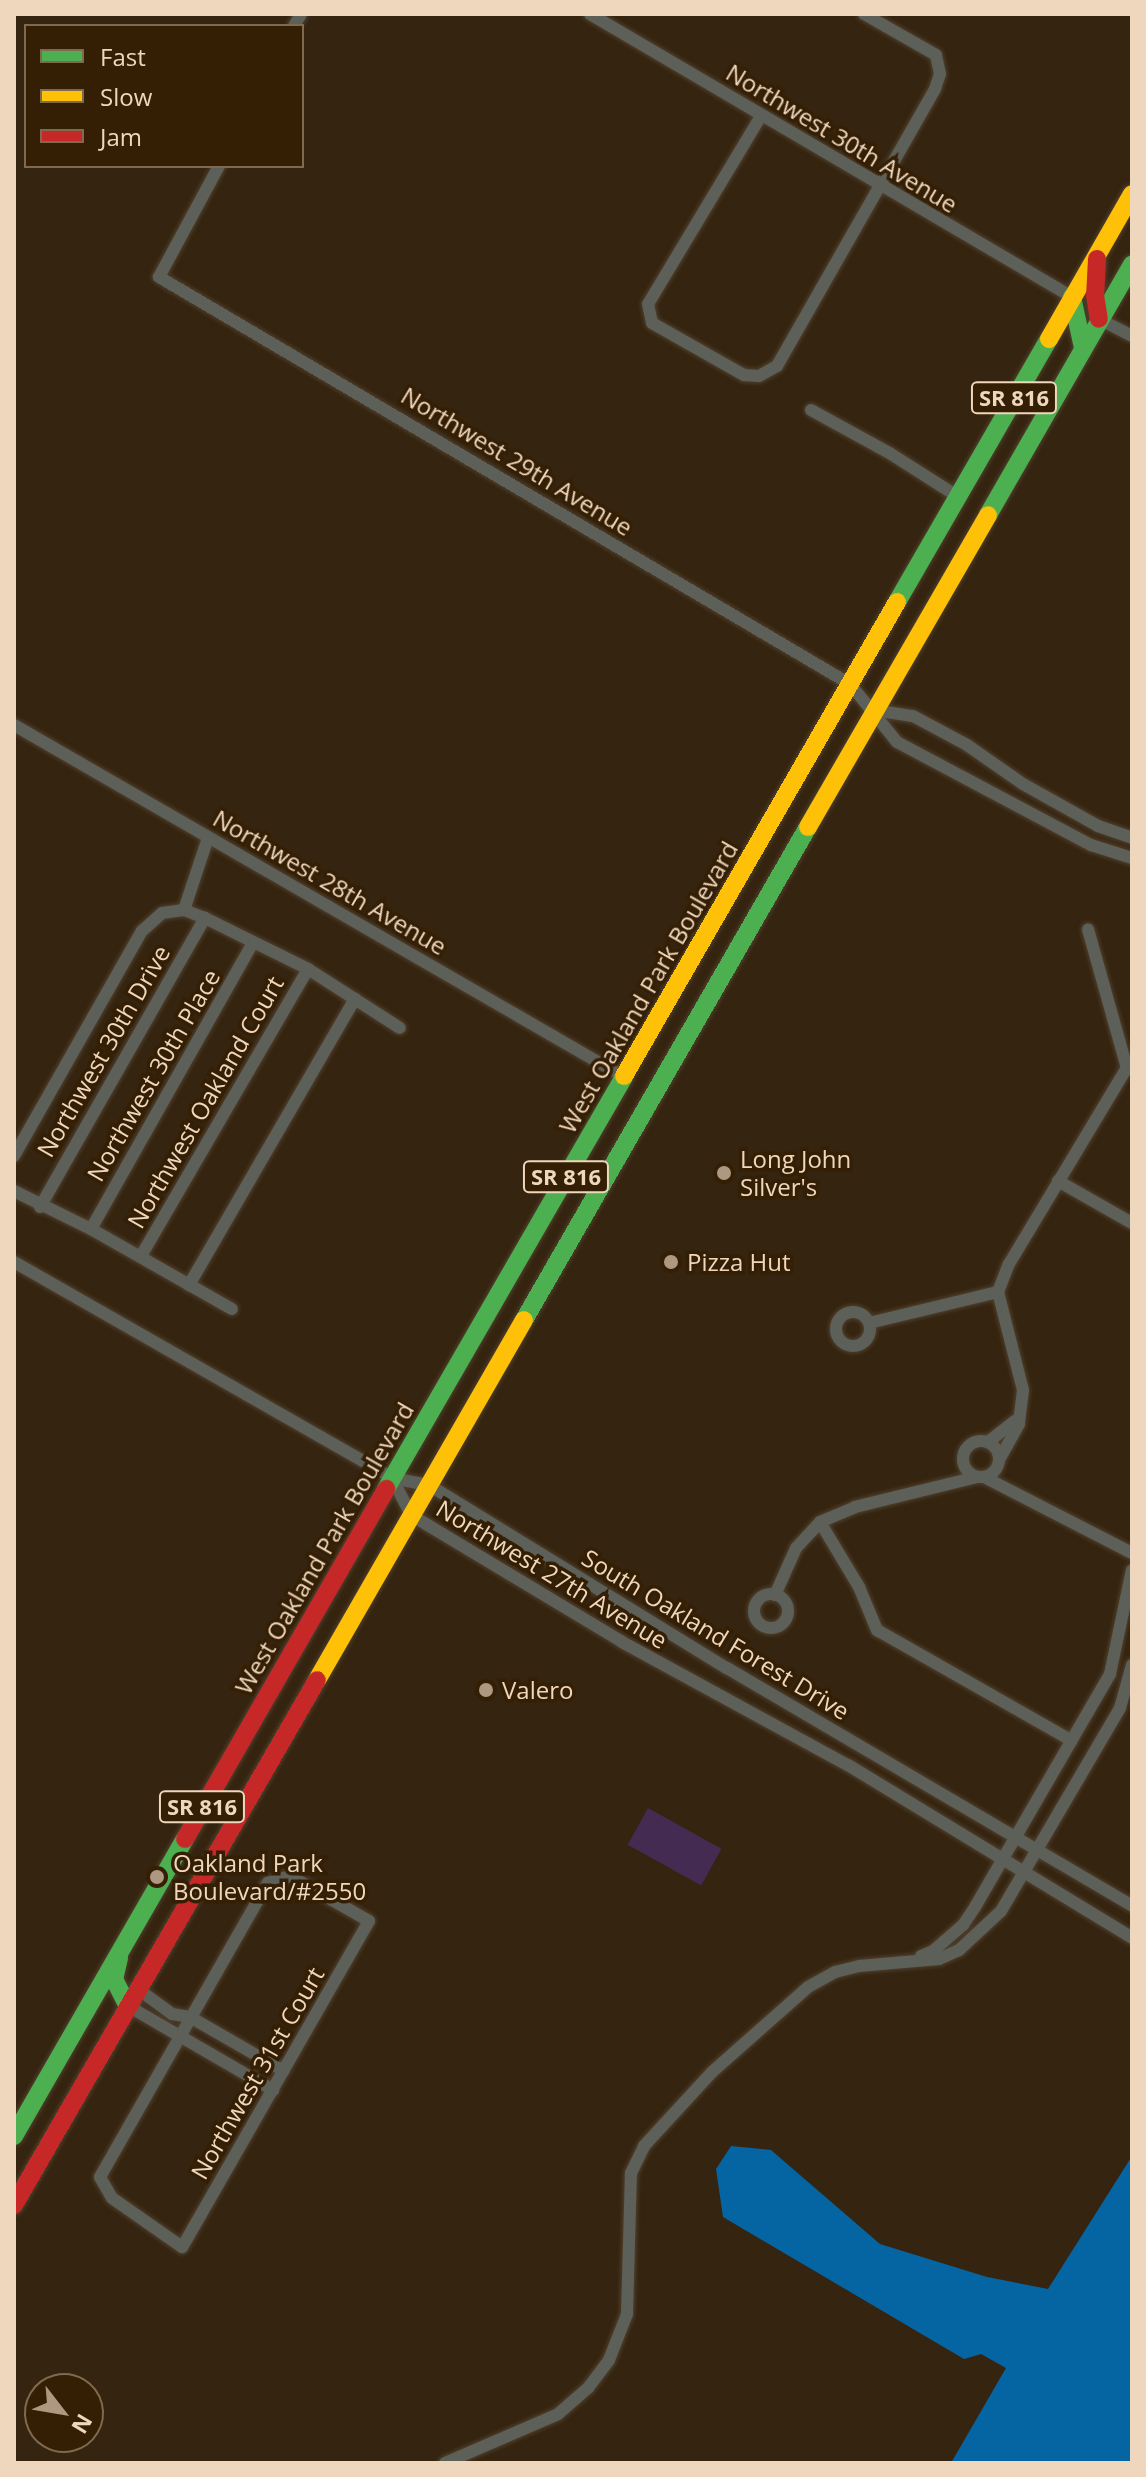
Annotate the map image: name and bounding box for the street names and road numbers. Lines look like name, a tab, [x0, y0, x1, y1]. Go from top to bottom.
street label: Northwest 30th Avenue	[721, 58, 963, 218]
road number: SR 816	[970, 380, 1058, 416]
street label: Northwest 29th Avenue	[396, 381, 638, 541]
street label: Northwest 28th Avenue	[208, 803, 452, 961]
street label: West Oakland Park Boulevard	[553, 836, 743, 1138]
street label: Northwest 30th Drive	[31, 940, 175, 1162]
street label: Northwest 30th Place	[81, 964, 225, 1186]
street label: Northwest Oakland Court	[121, 971, 289, 1233]
road number: SR 816	[522, 1159, 610, 1195]
street label: West Oakland Park Boulevard	[229, 1397, 419, 1699]
street label: Northwest 27th Avenue	[431, 1494, 673, 1654]
street label: South Oakland Forest Drive	[577, 1543, 855, 1725]
road number: SR 816	[158, 1789, 246, 1825]
street label: Northwest 31st Court	[184, 1962, 330, 2184]

